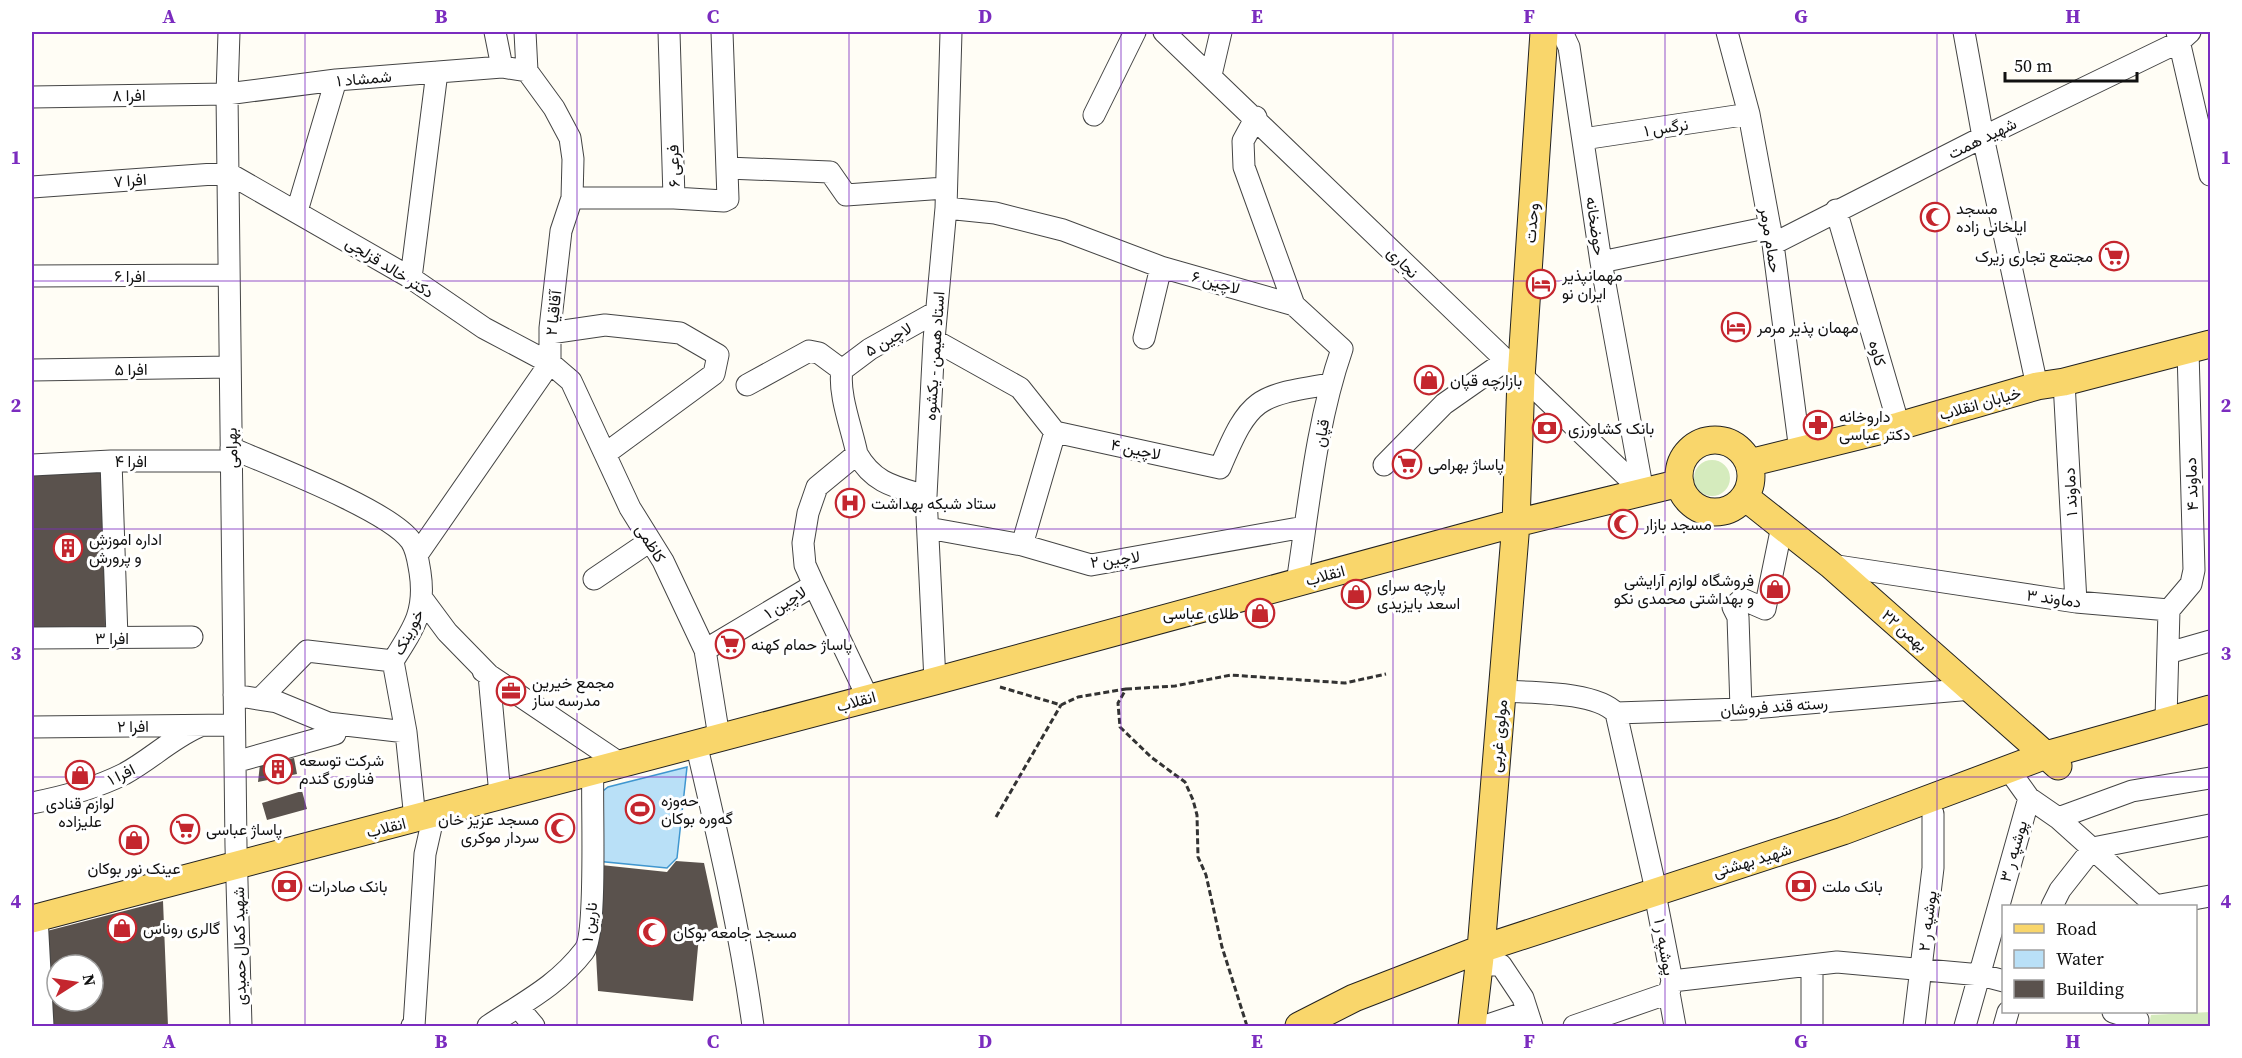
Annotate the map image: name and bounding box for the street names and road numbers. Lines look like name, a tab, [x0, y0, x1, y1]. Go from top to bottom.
street label: شمشاد ۱	[335, 65, 393, 91]
street label: افرا ۸	[112, 84, 146, 106]
street label: شهید همت	[1944, 112, 2020, 164]
street label: نرگس ۱	[1642, 113, 1690, 141]
street label: فرعی ۶	[661, 144, 685, 188]
street label: افرا ۷	[113, 168, 147, 192]
street label: حوضخانه	[1581, 195, 1611, 257]
street label: وحدت	[1519, 202, 1543, 244]
street label: حمام مرمر	[1755, 205, 1787, 274]
street label: دکتر خالد قزلجی	[342, 231, 438, 303]
street label: نجاری	[1382, 241, 1424, 283]
street label: افرا ۶	[114, 265, 146, 287]
street label: لاچین ۶	[1189, 265, 1243, 300]
street label: آقاقیا ۲	[540, 288, 566, 337]
street label: استاد هیمن - یکشوه	[919, 291, 949, 421]
street label: لاچین ۵	[860, 317, 916, 362]
street label: کاوه	[1864, 338, 1892, 368]
street label: افرا ۵	[114, 358, 148, 380]
street label: خیابان انقلاب	[1937, 381, 2024, 425]
street label: قپان	[1308, 417, 1335, 449]
street label: بهرامی	[220, 427, 242, 469]
street label: لاچین ۴	[1109, 433, 1163, 466]
street label: افرا ۴	[115, 450, 147, 472]
street label: دماوند ۴	[2179, 457, 2203, 511]
street label: دماوند ۱	[2058, 467, 2082, 517]
street label: کاظمی	[631, 520, 671, 566]
street label: لاچین ۲	[1089, 545, 1141, 574]
street label: انقلاب	[1303, 559, 1347, 591]
street label: لاچین ۱	[760, 580, 811, 624]
street label: دماوند ۳	[2025, 583, 2083, 613]
street label: ۲۲ بهمن	[1877, 604, 1933, 656]
street label: خورینک	[387, 605, 429, 659]
street label: افرا ۳	[95, 627, 129, 649]
street label: انقلاب	[834, 685, 878, 717]
street label: رسته قند فروشان	[1719, 691, 1829, 721]
street label: مولوی غربی	[1484, 699, 1512, 773]
street label: افرا ۲	[117, 715, 149, 737]
street label: افرا ۱	[103, 758, 139, 790]
street label: انقلاب	[364, 812, 408, 842]
street label: پوشپه ر ۳	[1994, 817, 2033, 885]
street label: شهید بهشتی	[1710, 838, 1794, 882]
street label: شهید کمال حمیدی	[227, 887, 251, 1005]
street label: پوشپه ر ۲	[1912, 889, 1943, 953]
street label: نارین ۱	[576, 901, 602, 943]
street label: ۱ پوشپه ر	[1648, 917, 1681, 977]

